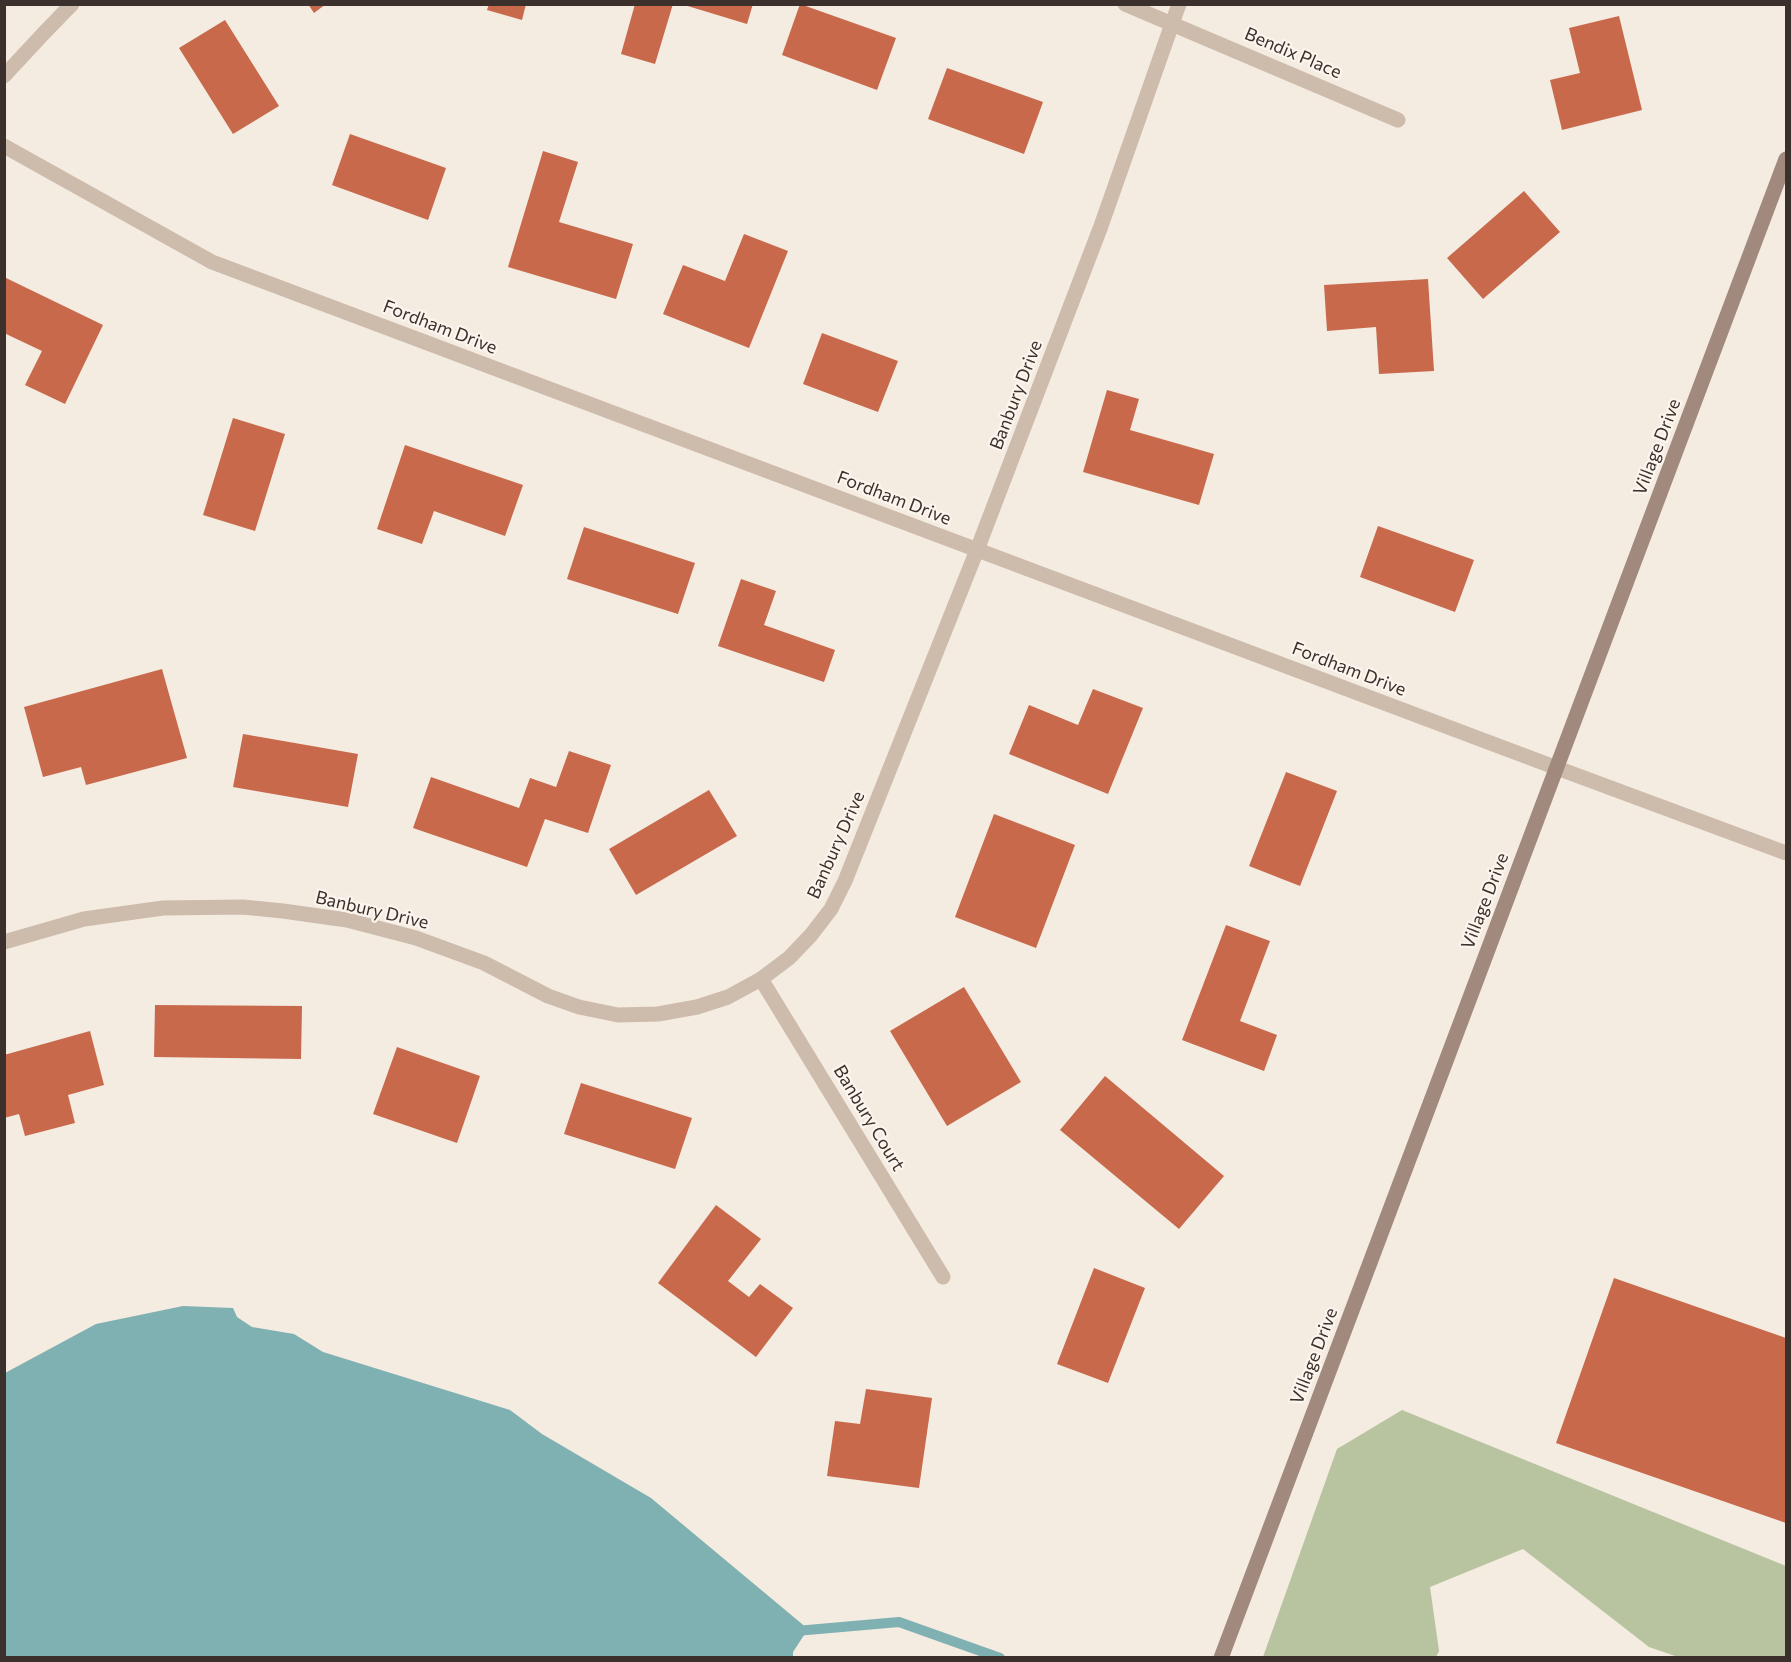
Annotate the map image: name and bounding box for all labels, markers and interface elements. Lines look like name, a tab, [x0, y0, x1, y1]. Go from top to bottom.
street label: Bendix Place	[1241, 23, 1345, 83]
street label: Fordham Drive	[380, 295, 500, 359]
street label: Banbury Drive	[985, 337, 1047, 453]
street label: Village Drive	[1629, 396, 1685, 498]
street label: Fordham Drive	[834, 466, 954, 530]
street label: Fordham Drive	[1289, 637, 1409, 701]
street label: Banbury Drive	[803, 788, 869, 902]
street label: Village Drive	[1457, 850, 1513, 952]
street label: Banbury Drive	[313, 886, 431, 934]
street label: Banbury Court	[829, 1061, 909, 1175]
street label: Village Drive	[1286, 1305, 1342, 1407]

